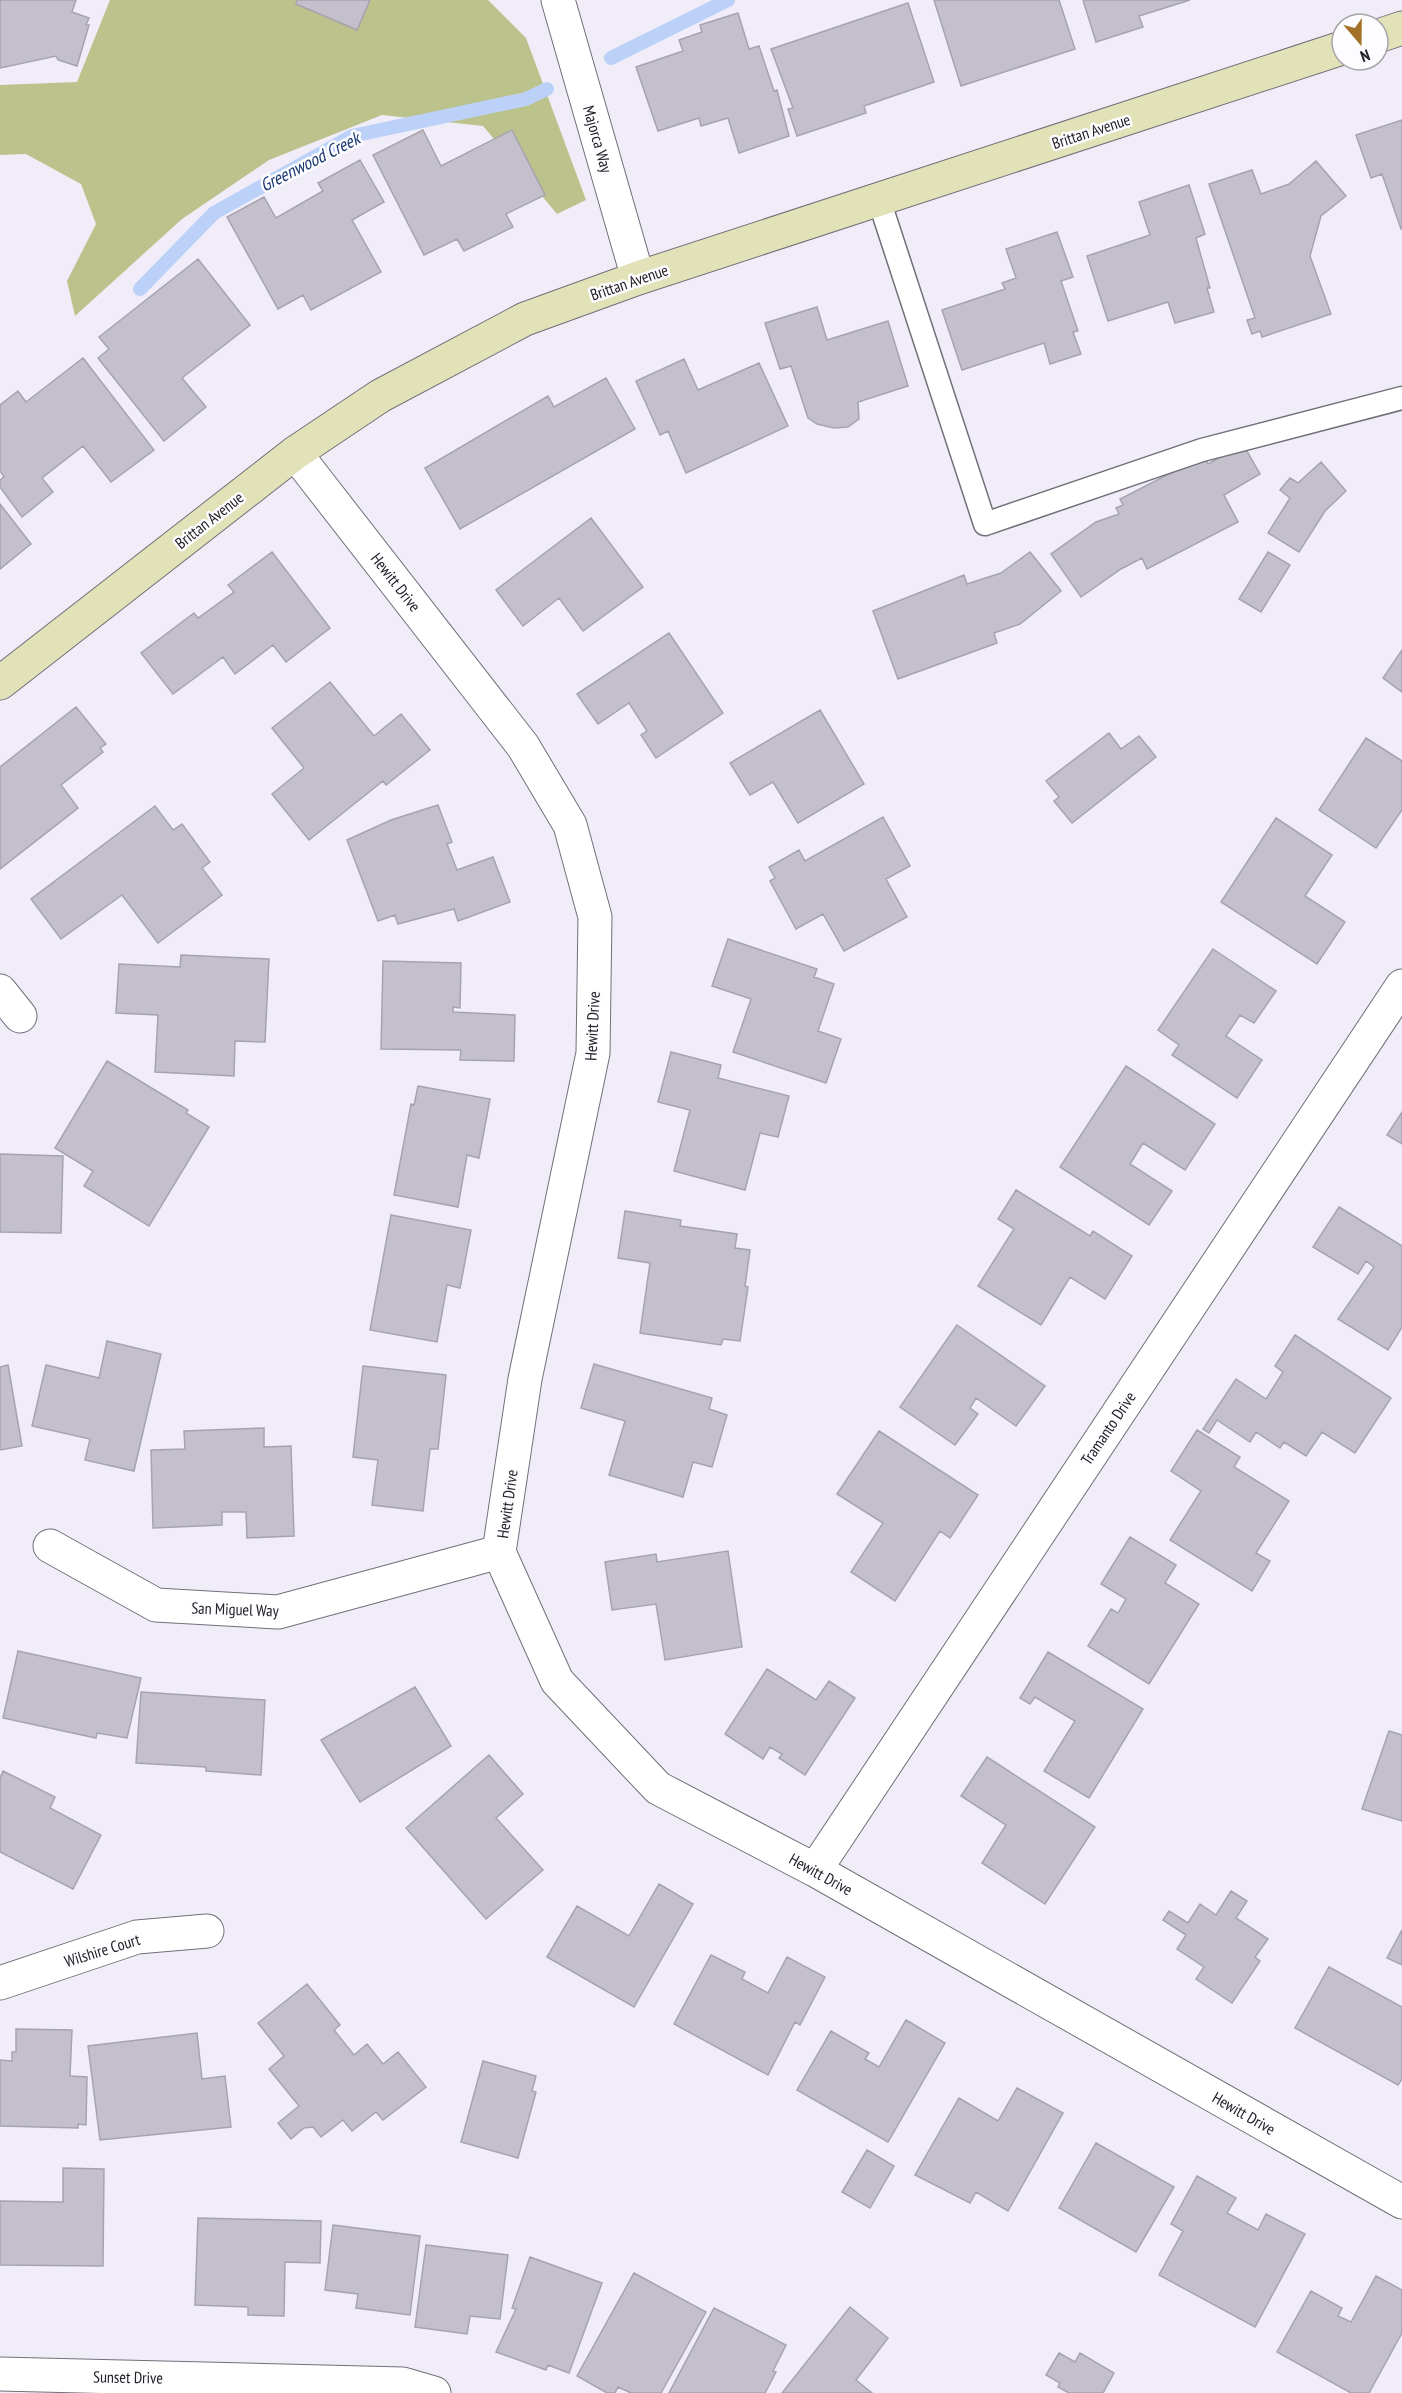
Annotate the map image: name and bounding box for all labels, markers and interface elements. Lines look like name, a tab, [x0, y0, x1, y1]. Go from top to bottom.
north arrow	[1330, 12, 1390, 72]
text: N	[1358, 45, 1373, 67]
street label: Majorca Way	[579, 103, 617, 175]
street label: Brittan Avenue	[1049, 109, 1133, 153]
water label: Greenwood Creek	[256, 126, 365, 196]
street label: Brittan Avenue	[587, 259, 671, 305]
street label: Brittan Avenue	[171, 487, 247, 553]
street label: Hewitt Drive	[367, 549, 425, 615]
street label: Hewitt Drive	[580, 991, 604, 1061]
street label: Tramanto Drive	[1076, 1388, 1140, 1468]
street label: Hewitt Drive	[492, 1468, 522, 1540]
street label: San Miguel Way	[191, 1597, 279, 1621]
street label: Hewitt Drive	[786, 1848, 856, 1900]
street label: Wilshire Court	[62, 1929, 143, 1971]
street label: Hewitt Drive	[1209, 2087, 1279, 2139]
street label: Sunset Drive	[93, 2366, 163, 2388]

